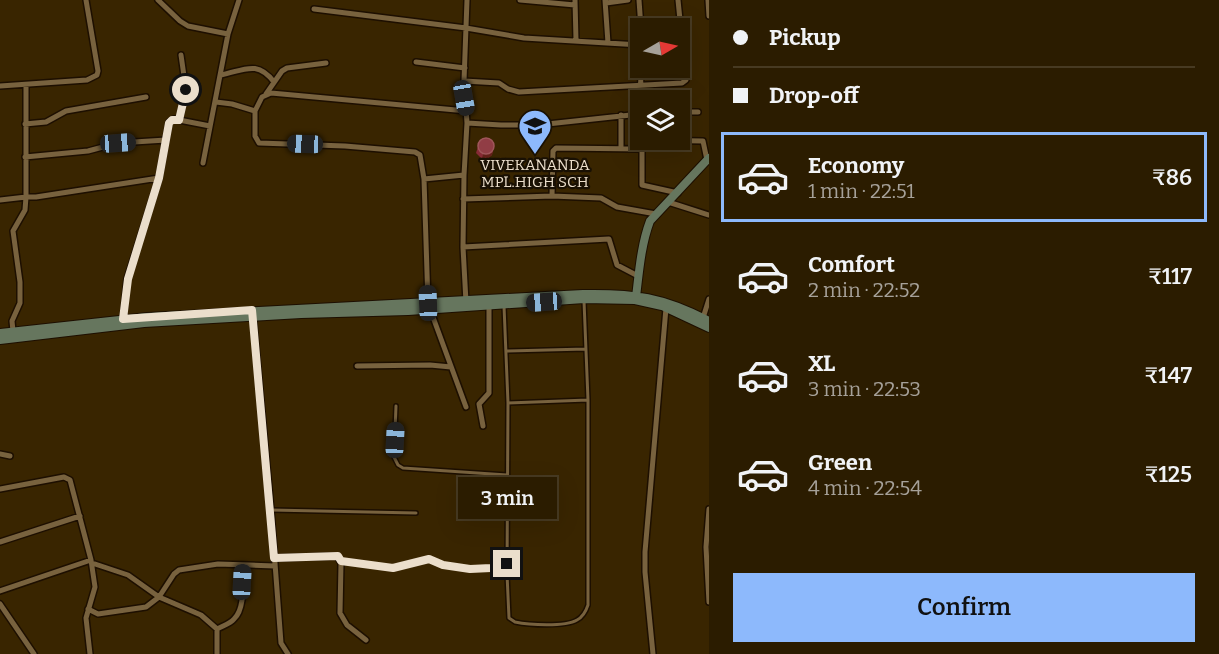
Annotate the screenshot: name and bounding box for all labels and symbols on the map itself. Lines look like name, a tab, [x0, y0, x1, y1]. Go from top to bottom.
north arrow	[630, 18, 690, 78]
route start	[172, 76, 199, 103]
car	[452, 79, 476, 117]
school or university icon: VIVEKANANDA MPL.HIGH SCH	[517, 108, 553, 155]
car	[99, 133, 137, 153]
car	[287, 134, 323, 154]
place label: VIVEKANANDA MPL.HIGH SCH	[480, 156, 590, 191]
car	[418, 285, 438, 321]
car	[525, 292, 563, 312]
car	[385, 422, 405, 458]
callout: 3 min	[458, 477, 556, 519]
route end	[493, 550, 520, 577]
car	[232, 564, 252, 600]

